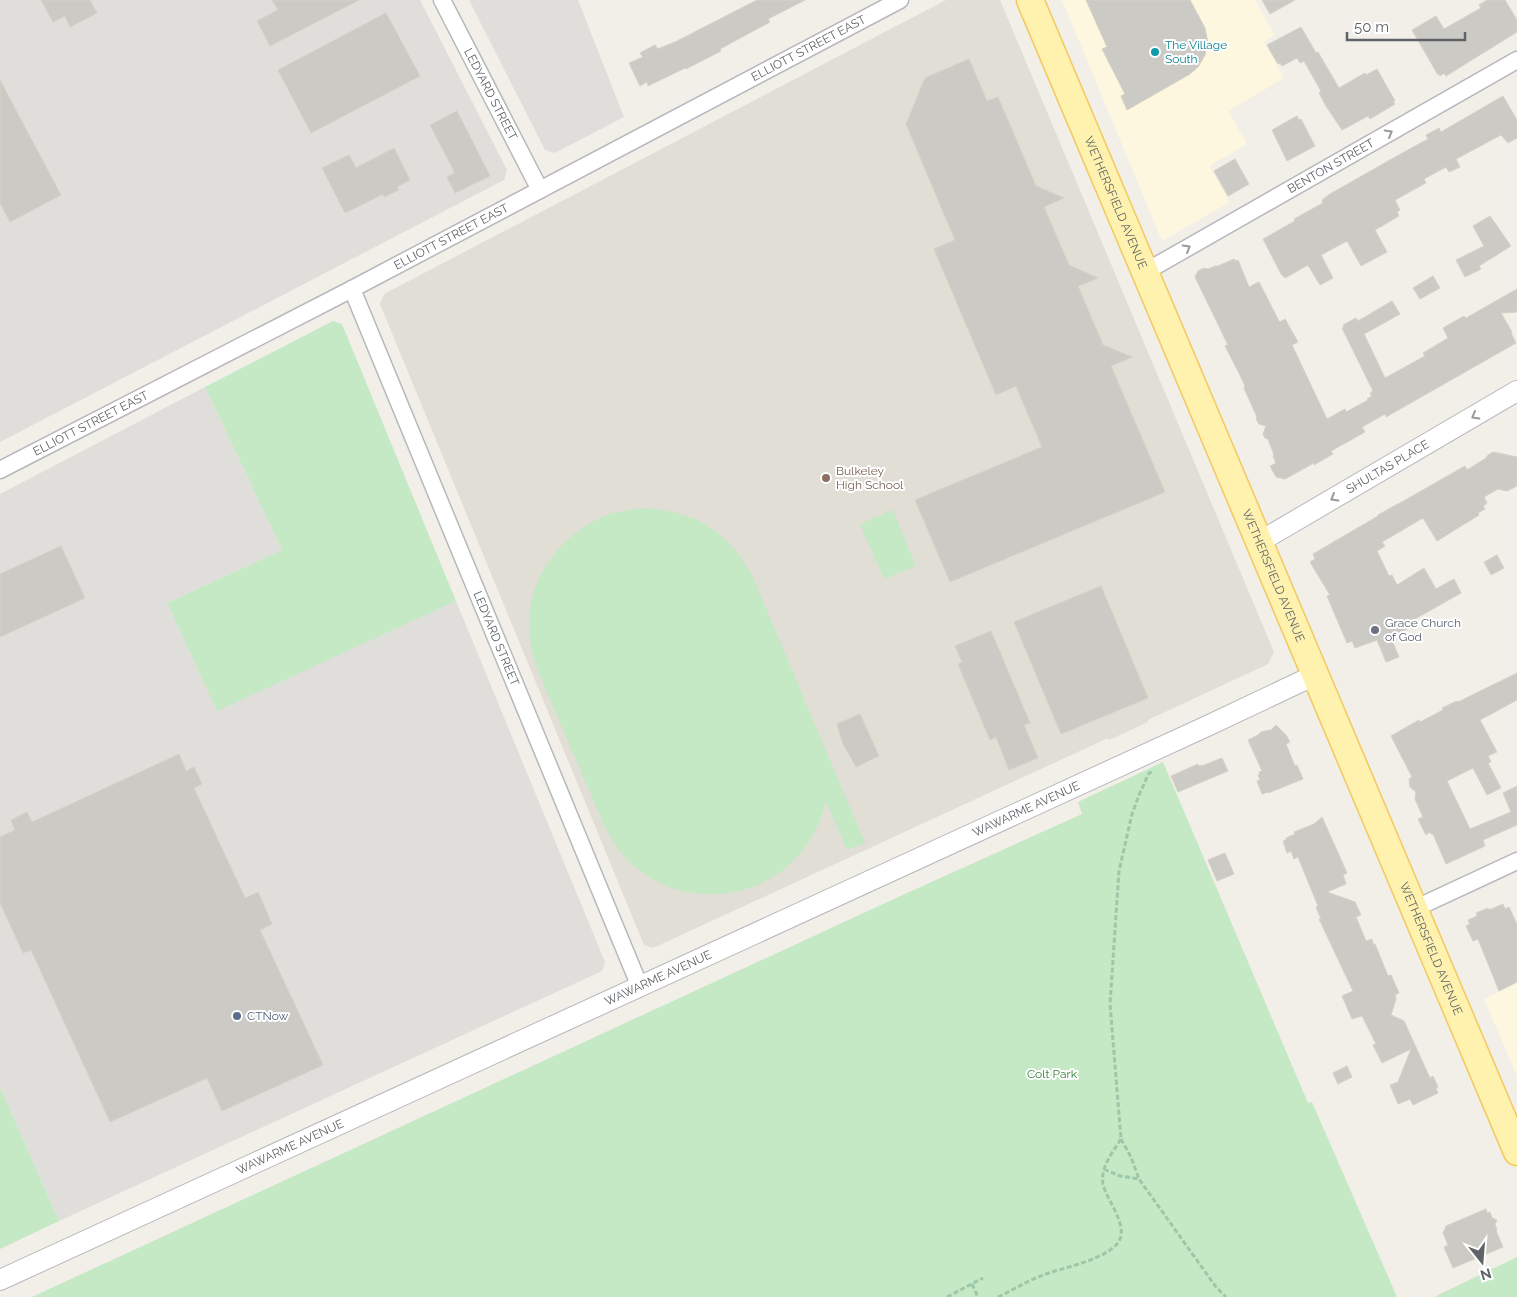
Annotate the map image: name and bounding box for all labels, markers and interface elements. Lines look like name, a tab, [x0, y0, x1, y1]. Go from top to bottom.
scale bar	[1347, 10, 1464, 42]
street label: ELLIOTT STREET EAST	[749, 12, 869, 84]
text: 50 m	[1354, 18, 1389, 36]
place label: The Village South	[1165, 38, 1227, 66]
street label: LEDYARD STREET	[461, 46, 520, 143]
marker: The Village South	[1149, 46, 1161, 58]
one-way arrow	[1384, 129, 1393, 139]
street label: WETHERSFIELD AVENUE	[1081, 134, 1150, 271]
street label: BENTON STREET	[1285, 136, 1377, 196]
street label: ELLIOTT STREET EAST	[392, 200, 511, 273]
one-way arrow	[1182, 245, 1191, 255]
street label: ELLIOTT STREET EAST	[31, 388, 151, 459]
one-way arrow	[1471, 410, 1480, 420]
street label: SHULTAS PLACE	[1344, 437, 1432, 496]
place label: Bulkeley High School	[836, 464, 904, 492]
marker: Bulkeley High School	[820, 472, 832, 484]
one-way arrow	[1331, 491, 1340, 501]
street label: WETHERSFIELD AVENUE	[1239, 507, 1308, 644]
street label: LEDYARD STREET	[470, 589, 522, 689]
place label: Grace Church of God	[1385, 616, 1461, 644]
marker: Grace Church of God	[1369, 624, 1381, 636]
street label: WAWARME AVENUE	[970, 779, 1082, 840]
street label: WETHERSFIELD AVENUE	[1397, 880, 1465, 1017]
street label: WAWARME AVENUE	[602, 947, 714, 1009]
place label: CTNow	[247, 1009, 289, 1023]
marker: CTNow	[231, 1010, 243, 1022]
park label: Colt Park	[1027, 1067, 1078, 1081]
street label: WAWARME AVENUE	[234, 1116, 346, 1178]
north arrow	[1457, 1237, 1507, 1287]
text: N	[1478, 1265, 1493, 1284]

